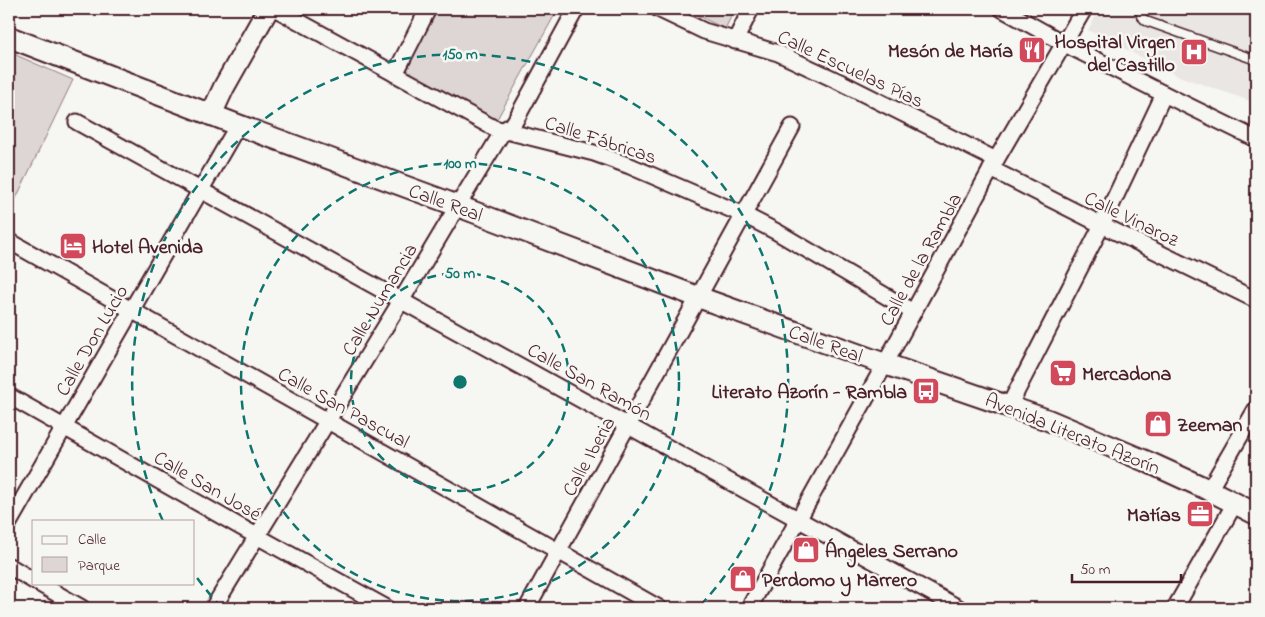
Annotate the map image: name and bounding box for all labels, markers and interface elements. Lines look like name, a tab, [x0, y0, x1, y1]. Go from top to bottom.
street label: Calle Escuelas Pías	[772, 24, 928, 117]
place label: Hospital Virgen del Castillo	[1054, 29, 1175, 81]
restaurant icon: Mesón de María	[1017, 35, 1047, 65]
hospital icon: Hospital Virgen del Castillo	[1179, 37, 1209, 67]
place label: Mesón de María	[888, 38, 1013, 67]
text: 150 m	[442, 44, 478, 66]
street label: Calle Fábricas	[541, 110, 660, 173]
text: 100 m	[443, 153, 477, 175]
street label: Calle Real	[404, 178, 486, 231]
street label: Calle Vinaroz	[1079, 185, 1184, 256]
street label: Calle de la Rambla	[874, 188, 971, 332]
hotel icon: Hotel Avenida	[58, 231, 88, 261]
place label: Hotel Avenida	[92, 234, 203, 263]
street label: Calle Numancia	[336, 238, 426, 362]
text: 50 m	[445, 263, 476, 285]
street label: Calle Don Lucio	[50, 280, 137, 402]
street label: Calle Real	[784, 319, 866, 372]
street label: Calle San Ramón	[521, 337, 657, 430]
supermarket icon: Mercadona	[1048, 358, 1078, 388]
street label: Calle San Pascual	[272, 361, 414, 457]
place label: Mercadona	[1082, 361, 1171, 390]
centre of rings	[451, 373, 469, 391]
bus stop icon: Literato Azorín - Rambla	[911, 376, 941, 406]
place label: Literato Azorín - Rambla	[711, 379, 907, 408]
street label: Avenida Literato Azorín	[980, 387, 1164, 484]
shop icon: Zeeman	[1143, 409, 1173, 439]
street label: Calle Iberia	[556, 412, 624, 502]
place label: Zeeman	[1177, 412, 1243, 441]
street label: Calle San José	[147, 445, 266, 530]
office icon: Matías	[1185, 499, 1215, 529]
place label: Matías	[1127, 502, 1181, 531]
legend	[32, 520, 195, 584]
text: Calle	[78, 529, 106, 551]
shop icon: Ángeles Serrano	[791, 535, 821, 565]
place label: Ángeles Serrano	[825, 537, 958, 568]
scale bar	[1072, 552, 1181, 584]
text: Parque	[78, 555, 120, 577]
text: 50 m	[1080, 559, 1111, 581]
shop icon: Perdomo y Marrero	[728, 564, 758, 594]
place label: Perdomo y Marrero	[762, 567, 917, 597]

